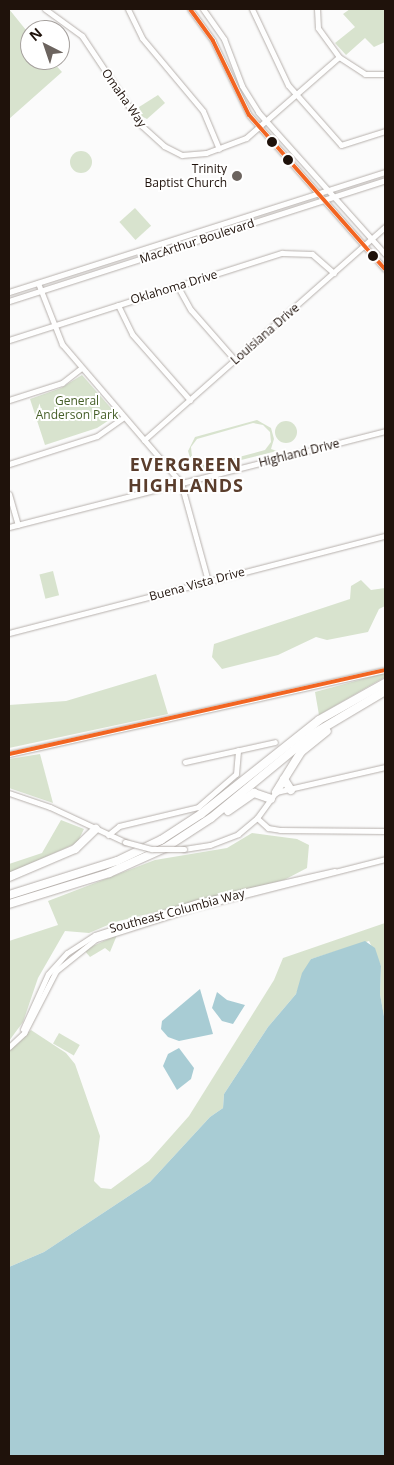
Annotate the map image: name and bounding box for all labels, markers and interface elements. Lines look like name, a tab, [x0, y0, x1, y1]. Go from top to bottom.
north arrow	[20, 20, 70, 70]
text: N	[25, 23, 46, 45]
street label: Omaha Way	[99, 66, 149, 130]
unlabelled marker	[267, 137, 277, 147]
unlabelled marker	[283, 155, 293, 165]
place label: Trinity Baptist Church	[145, 162, 227, 190]
marker: Trinity Baptist Church	[231, 170, 243, 182]
street label: MacArthur Boulevard	[138, 216, 256, 266]
unlabelled marker	[368, 251, 378, 261]
street label: Oklahoma Drive	[129, 267, 219, 307]
street label: Louisiana Drive	[228, 300, 302, 368]
park label: General Anderson Park	[36, 394, 118, 422]
street label: Highland Drive	[257, 436, 341, 470]
district label: EVERGREEN HIGHLANDS	[127, 454, 245, 496]
street label: Buena Vista Drive	[148, 564, 246, 604]
street label: Southeast Columbia Way	[108, 886, 246, 936]

